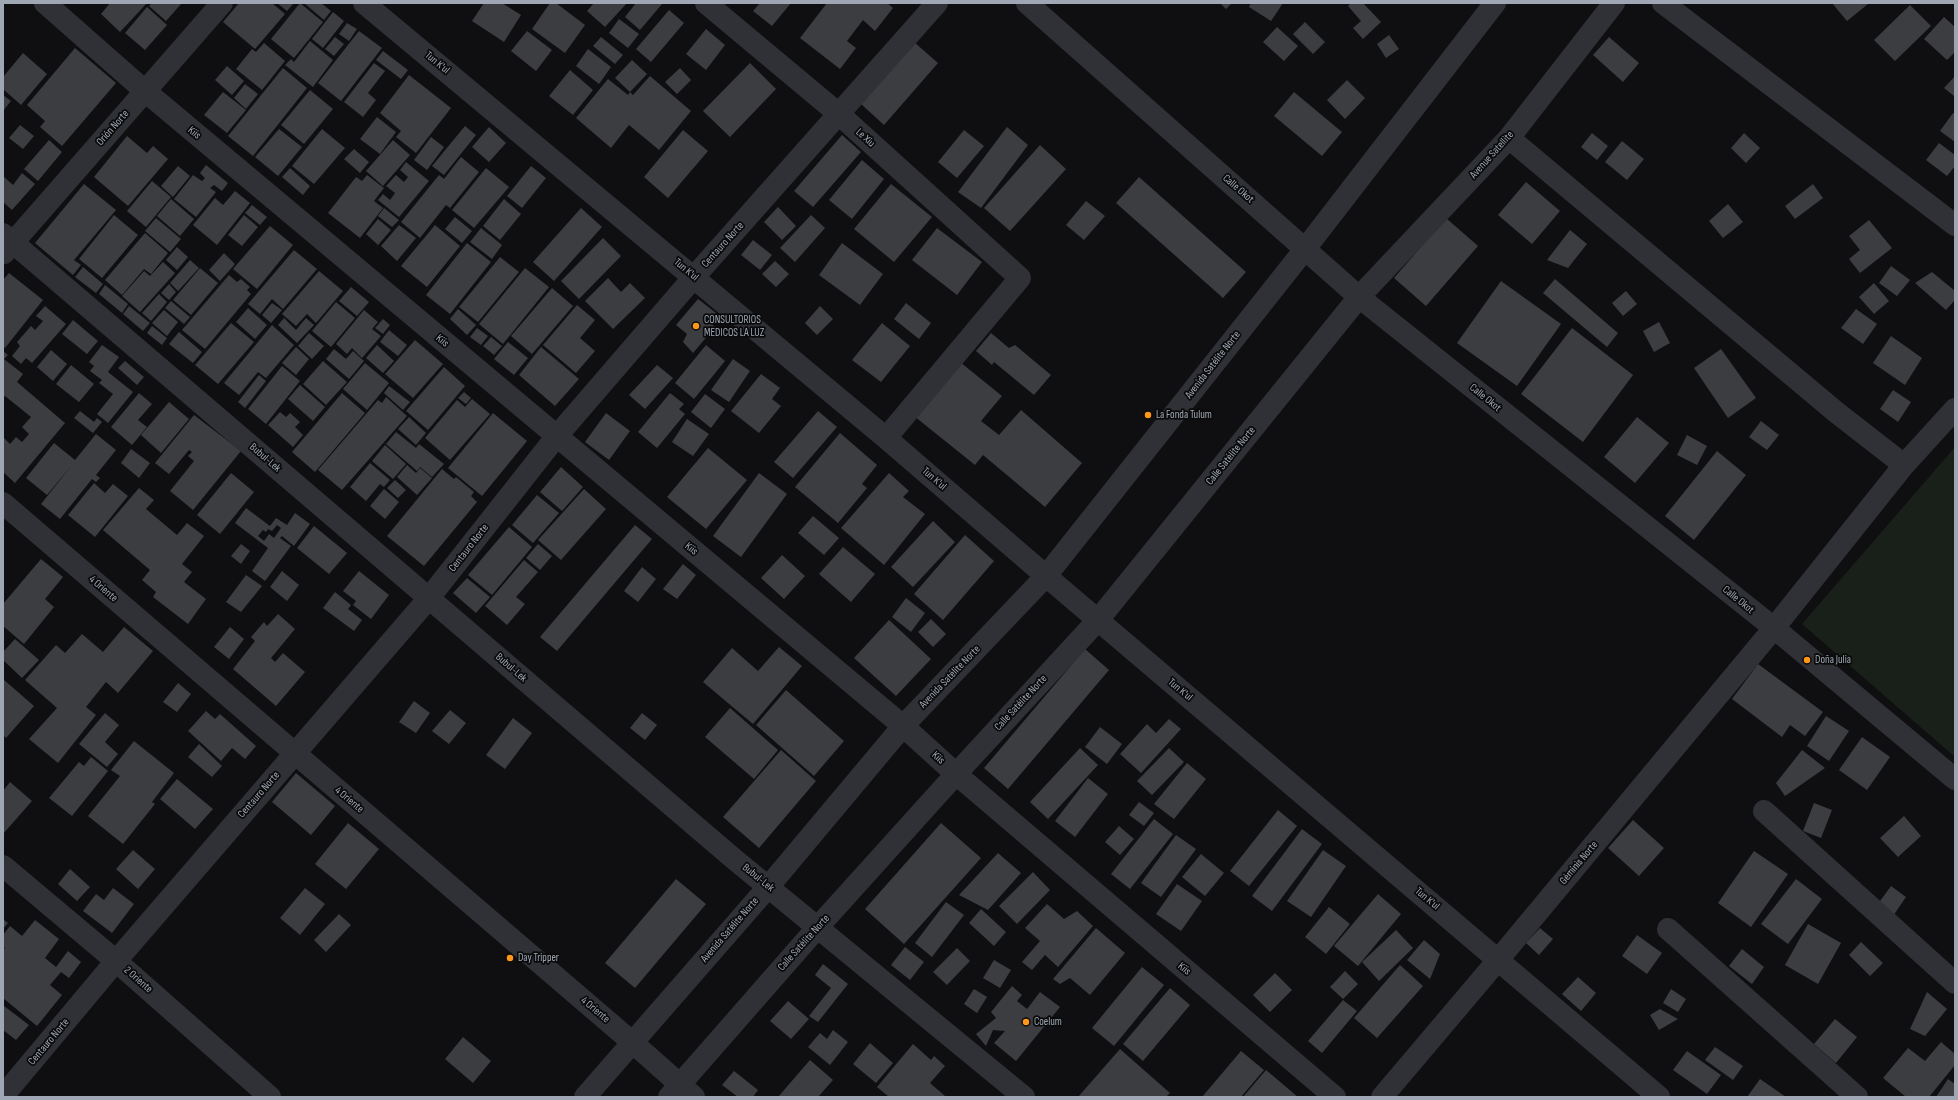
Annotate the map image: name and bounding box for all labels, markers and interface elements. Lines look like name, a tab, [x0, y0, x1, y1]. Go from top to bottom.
street label: Tun K'ul	[422, 49, 452, 77]
street label: Orión Norte	[94, 108, 132, 148]
street label: Kiis	[185, 124, 203, 142]
street label: Le Xiu	[853, 126, 877, 150]
street label: Avenue Satellite	[1467, 129, 1517, 181]
street label: Calle Okot	[1220, 172, 1256, 206]
street label: Centauro Norte	[699, 219, 747, 271]
street label: Tun K'ul	[671, 256, 701, 284]
place label: CONSULTORIOS MEDICOS LA LUZ	[704, 313, 764, 339]
marker: CONSULTORIOS MEDICOS LA LUZ	[691, 321, 701, 331]
street label: Avenida Satélite Norte	[1183, 329, 1243, 401]
street label: Kiis	[433, 332, 451, 350]
street label: Calle Okot	[1466, 381, 1504, 415]
place label: La Fonda Tulum	[1156, 408, 1212, 422]
marker: La Fonda Tulum	[1143, 410, 1153, 420]
street label: Calle Satélite Norte	[1203, 424, 1259, 488]
street label: Bubul-Lek	[247, 441, 283, 475]
street label: Tun K'ul	[919, 465, 949, 493]
street label: Centauro Norte	[446, 521, 492, 575]
street label: Kiis	[682, 540, 700, 558]
street label: 4 Oriente	[86, 573, 120, 605]
street label: Calle Okot	[1719, 583, 1757, 617]
street label: Avenida Satélite Norte	[917, 643, 983, 711]
street label: Bubul-Lek	[493, 651, 529, 685]
place label: Doña Julia	[1815, 653, 1851, 667]
marker: Doña Julia	[1802, 655, 1812, 665]
street label: Calle Satélite Norte	[992, 672, 1050, 734]
street label: Tun K'ul	[1165, 676, 1195, 704]
street label: Kiis	[929, 749, 947, 767]
street label: Centauro Norte	[235, 769, 283, 821]
street label: 4 Oriente	[332, 784, 366, 816]
street label: Géminis Norte	[1557, 839, 1601, 887]
street label: Bubul-Lek	[739, 861, 777, 895]
street label: Tun K'ul	[1412, 885, 1442, 913]
street label: Avenida Satélite Norte	[698, 895, 762, 965]
street label: Calle Satélite Norte	[775, 912, 833, 974]
place label: Day Tripper	[518, 951, 559, 965]
marker: Day Tripper	[505, 953, 515, 963]
street label: Kiis	[1175, 960, 1193, 978]
street label: 2 Oriente	[121, 964, 155, 996]
street label: 4 Oriente	[578, 994, 612, 1026]
place label: Coelum	[1034, 1015, 1062, 1029]
street label: Centauro Norte	[26, 1016, 72, 1068]
marker: Coelum	[1021, 1017, 1031, 1027]

